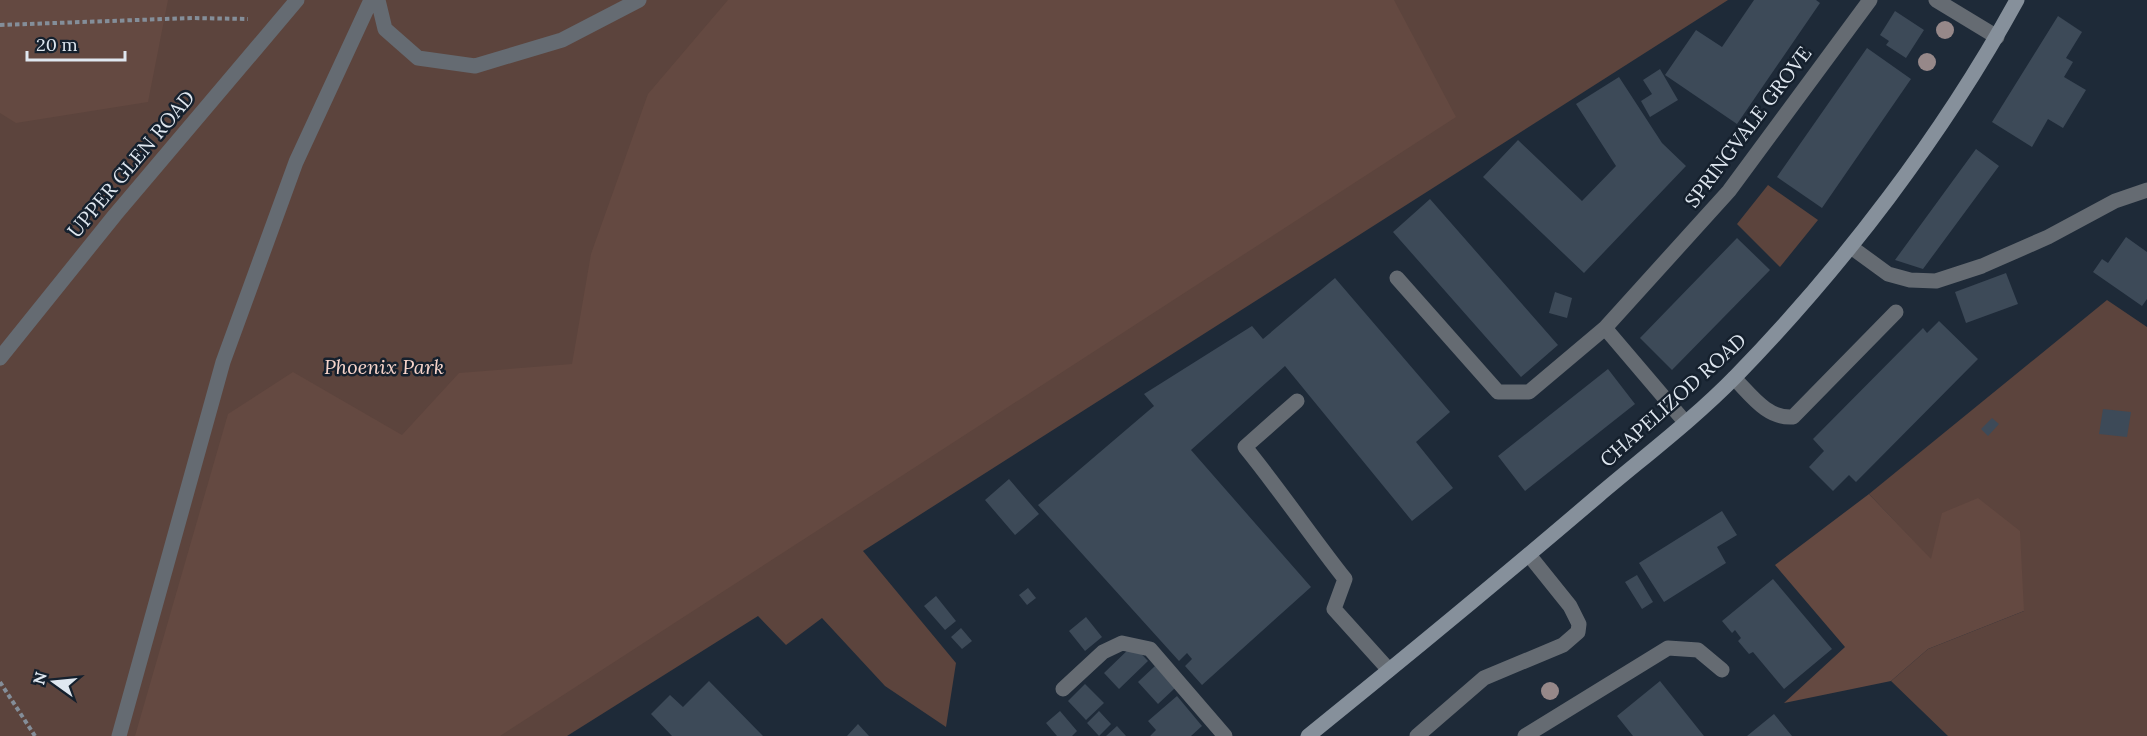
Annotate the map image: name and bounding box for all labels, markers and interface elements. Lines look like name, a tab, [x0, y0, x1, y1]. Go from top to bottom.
scale bar	[27, 24, 124, 62]
text: 20 m	[36, 33, 78, 56]
street label: SPRINGVALE GROVE	[1679, 41, 1816, 212]
street label: UPPER GLEN ROAD	[62, 85, 200, 242]
street label: CHAPELIZOD ROAD	[1594, 327, 1751, 472]
park label: Phoenix Park	[324, 354, 444, 379]
north arrow	[24, 652, 84, 712]
text: N	[28, 670, 51, 687]

